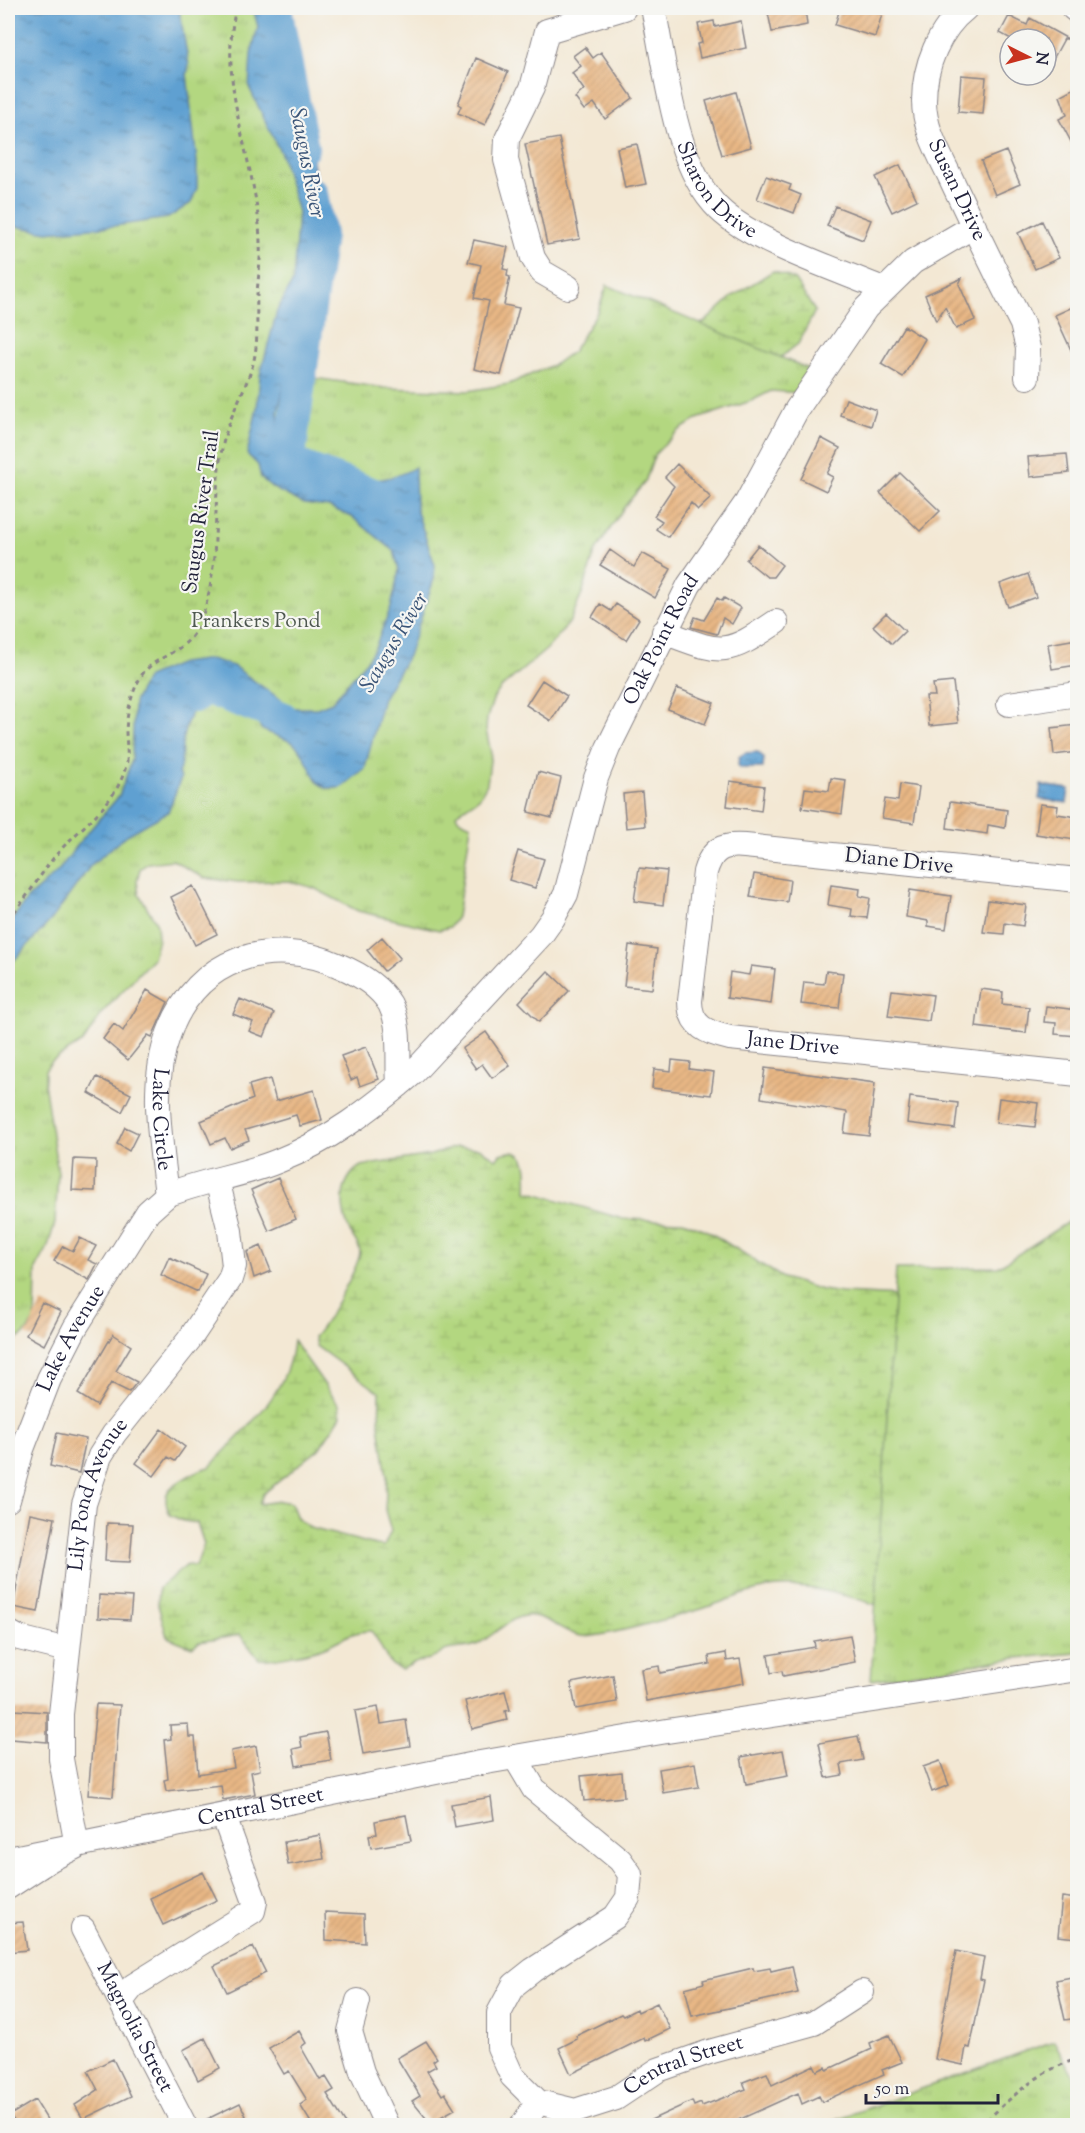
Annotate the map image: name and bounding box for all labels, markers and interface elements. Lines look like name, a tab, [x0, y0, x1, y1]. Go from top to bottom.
north arrow	[998, 27, 1058, 87]
text: N	[1028, 51, 1053, 66]
water label: Saugus River	[280, 105, 332, 221]
street label: Susan Drive	[919, 134, 994, 246]
street label: Sharon Drive	[668, 138, 762, 247]
street label: Saugus River Trail	[176, 428, 228, 596]
street label: Oak Point Road	[616, 568, 707, 711]
water label: Saugus River	[352, 587, 438, 699]
park label: Prankers Pond	[191, 607, 321, 637]
street label: Diane Drive	[843, 841, 955, 883]
street label: Jane Drive	[744, 1025, 841, 1064]
street label: Lake Circle	[143, 1066, 179, 1173]
street label: Lake Avenue	[30, 1280, 113, 1396]
street label: Lily Pond Avenue	[62, 1412, 136, 1573]
street label: Central Street	[195, 1780, 326, 1835]
street label: Magnolia Street	[88, 1957, 180, 2098]
street label: Central Street	[618, 2028, 747, 2104]
scale bar	[866, 2067, 998, 2105]
text: 50 m	[874, 2077, 910, 2103]

